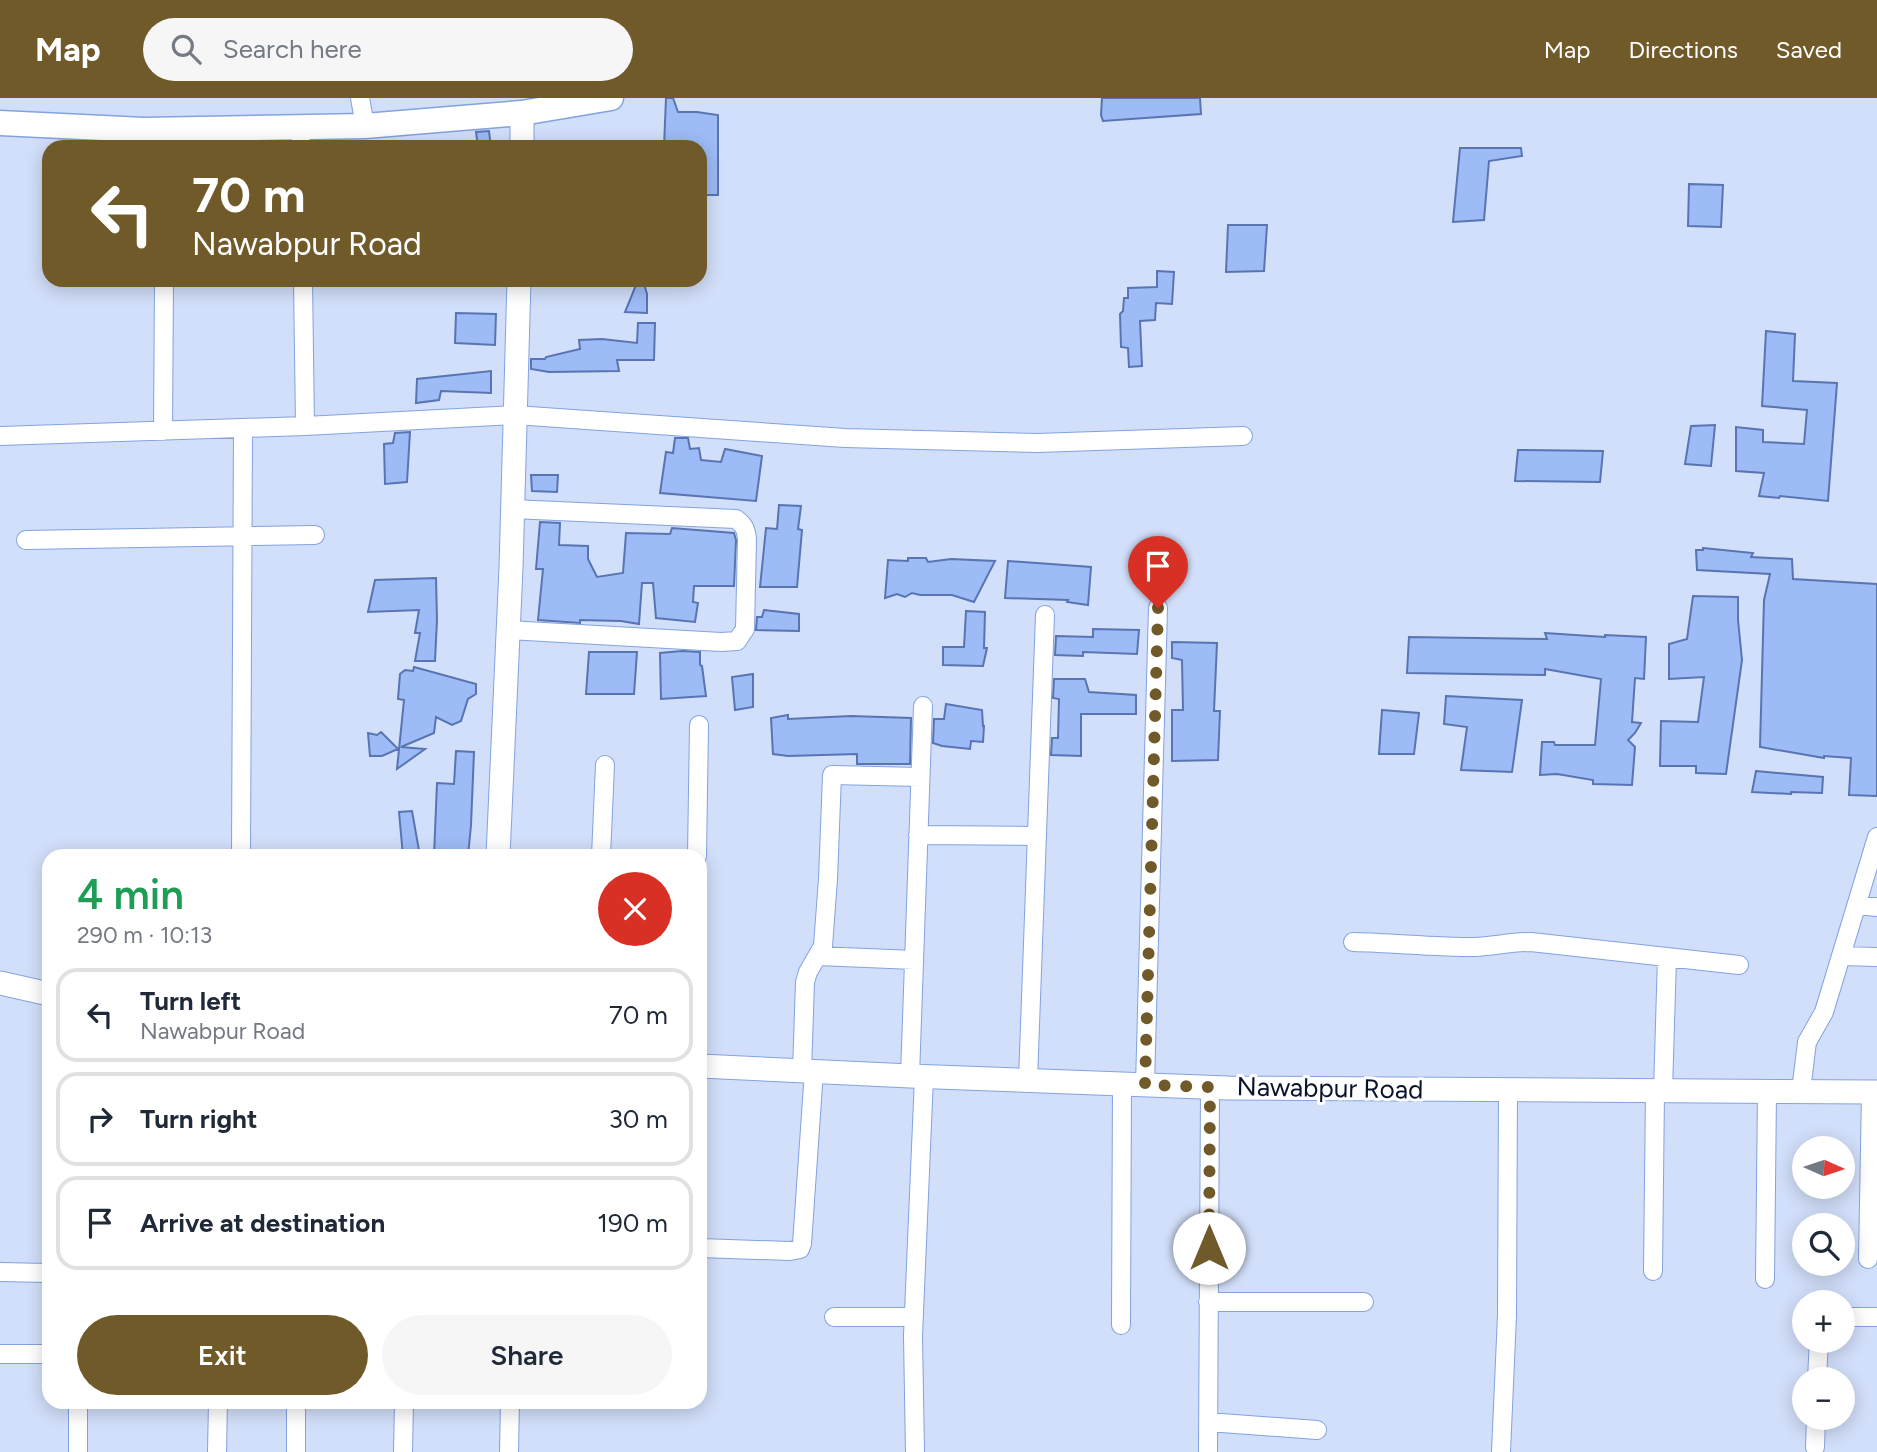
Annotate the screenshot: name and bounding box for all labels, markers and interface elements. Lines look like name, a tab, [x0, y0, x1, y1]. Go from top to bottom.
search box	[143, 18, 633, 81]
text: Map	[35, 30, 101, 69]
icon: search	[167, 30, 205, 68]
text: Search here	[223, 33, 362, 65]
text: Map	[1544, 35, 1590, 64]
text: Directions	[1628, 35, 1738, 64]
text: Saved	[1776, 35, 1842, 64]
text: 70 m	[192, 165, 305, 224]
icon: left	[77, 168, 168, 259]
text: Nawabpur Road	[192, 225, 422, 263]
pin	[1128, 536, 1188, 608]
icon: arrive	[1139, 547, 1177, 585]
text: 4 min	[77, 869, 184, 920]
button: close	[598, 872, 672, 946]
text: 290 m · 10:13	[77, 921, 212, 949]
text: Turn left	[140, 985, 241, 1017]
icon: left	[81, 996, 119, 1034]
text: 70 m	[609, 999, 668, 1031]
text: Nawabpur Road	[140, 1017, 305, 1045]
street label: Nawabpur Road	[1236, 1070, 1424, 1106]
icon: right	[81, 1100, 119, 1138]
text: Turn right	[140, 1103, 257, 1135]
text: 30 m	[609, 1103, 668, 1135]
north arrow	[1792, 1136, 1855, 1199]
map controls	[1792, 1136, 1855, 1430]
icon: arrive	[81, 1204, 119, 1242]
text: Arrive at destination	[140, 1207, 385, 1239]
text: 190 m	[597, 1207, 668, 1239]
position arrow	[1172, 1211, 1246, 1285]
button: search	[1792, 1213, 1855, 1276]
button: +	[1792, 1290, 1855, 1353]
button: Exit	[77, 1315, 368, 1395]
button: Share	[382, 1315, 672, 1395]
button: −	[1792, 1367, 1855, 1430]

